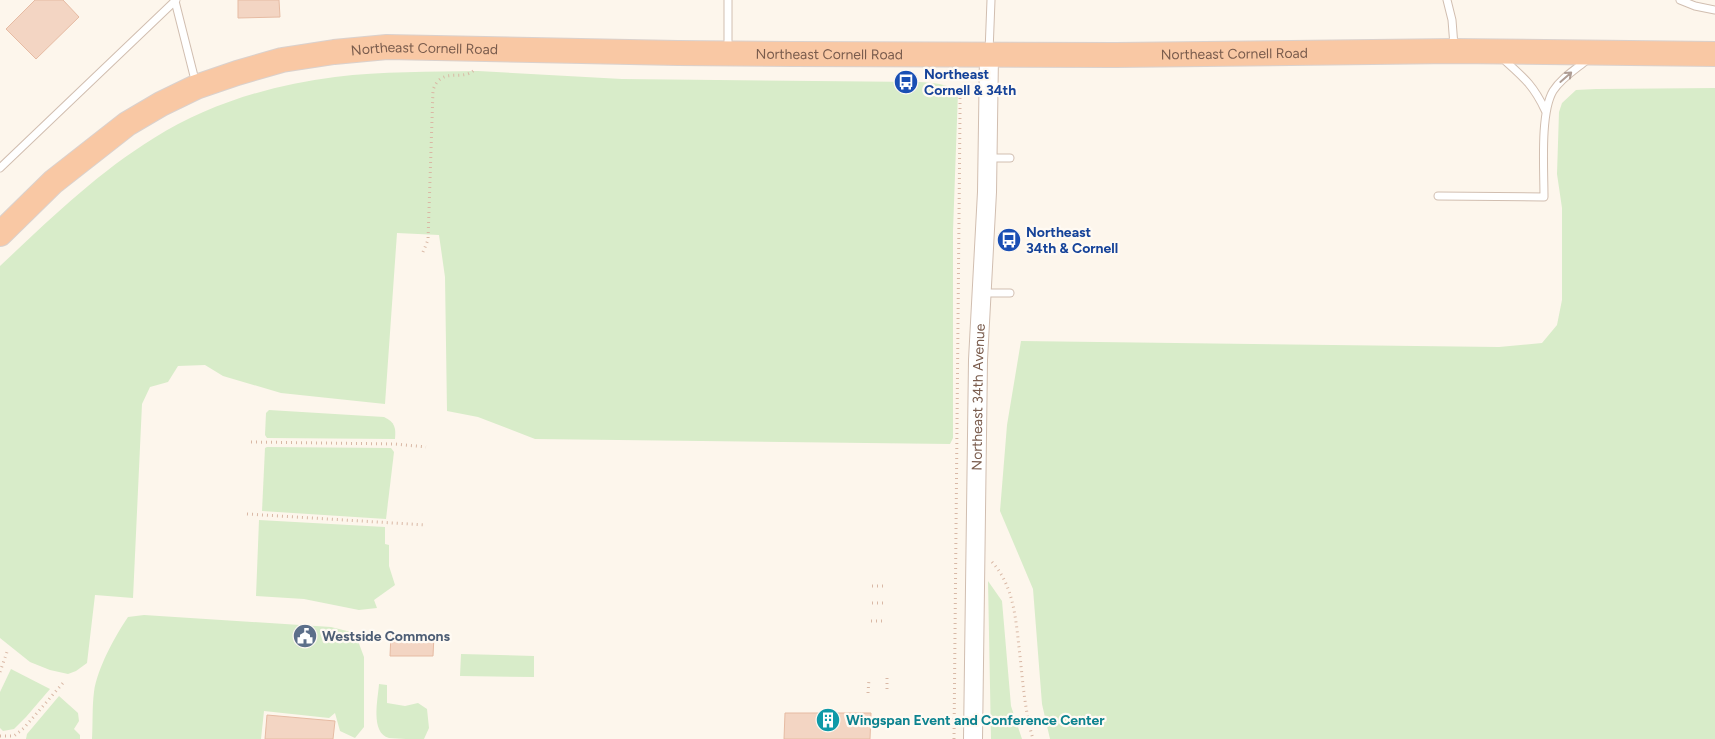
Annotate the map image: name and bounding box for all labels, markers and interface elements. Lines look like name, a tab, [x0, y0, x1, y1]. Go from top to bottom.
street label: Northeast Cornell Road	[350, 39, 498, 59]
street label: Northeast Cornell Road	[1161, 45, 1308, 63]
street label: Northeast Cornell Road	[756, 46, 903, 63]
place label: Northeast Cornell & 34th	[924, 66, 1016, 99]
bus stop icon: Northeast Cornell & 34th	[893, 69, 919, 95]
one-way arrow	[1559, 72, 1572, 83]
place label: Northeast 34th & Cornell	[1026, 224, 1118, 257]
bus stop icon: Northeast 34th & Cornell	[996, 227, 1022, 253]
street label: Northeast 34th Avenue	[969, 323, 989, 471]
public building icon: Westside Commons	[292, 623, 318, 649]
place label: Westside Commons	[322, 628, 450, 645]
building icon: Wingspan Event and Conference Center	[815, 707, 841, 733]
place label: Wingspan Event and Conference Center	[846, 712, 1105, 729]

